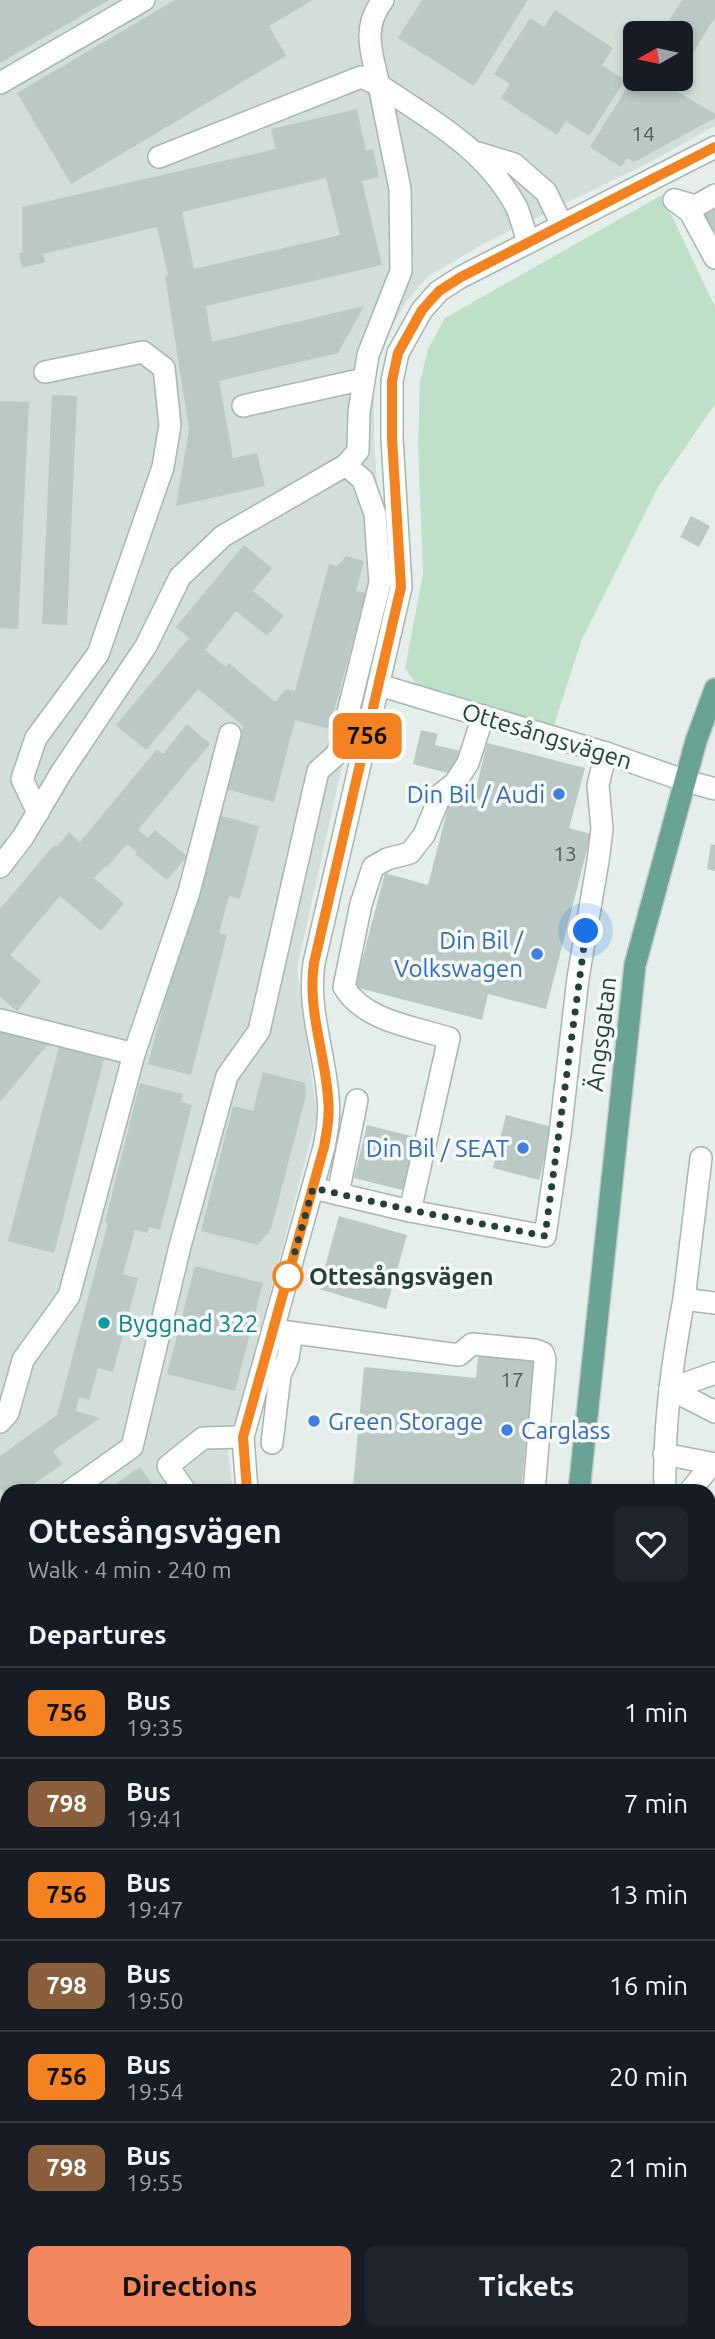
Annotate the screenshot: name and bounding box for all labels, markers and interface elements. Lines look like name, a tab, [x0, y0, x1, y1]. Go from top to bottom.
north arrow	[623, 21, 693, 91]
map controls	[623, 21, 693, 91]
house number: 14	[631, 121, 655, 145]
street label: Ottesångsvägen	[459, 697, 635, 775]
line badge: 756	[327, 713, 407, 759]
text: 756	[347, 722, 387, 749]
place label: Din Bil / Audi	[407, 781, 545, 808]
marker: Din Bil / Audi	[551, 786, 567, 802]
house number: 13	[553, 841, 577, 865]
your location	[568, 913, 603, 948]
place label: Din Bil / Volkswagen	[394, 927, 524, 982]
marker: Din Bil / Volkswagen	[529, 946, 545, 962]
street label: Ängsgatan	[581, 975, 621, 1093]
place label: Din Bil / SEAT	[366, 1135, 509, 1162]
marker: Din Bil / SEAT	[515, 1140, 531, 1156]
marker: Ottesångsvägen	[273, 1261, 303, 1291]
place label: Ottesångsvägen	[309, 1263, 494, 1290]
place label: Byggnad 322	[118, 1310, 259, 1337]
marker: Byggnad 322	[96, 1315, 112, 1331]
house number: 17	[500, 1367, 524, 1391]
place label: Green Storage	[328, 1408, 483, 1435]
marker: Green Storage	[306, 1413, 322, 1429]
place label: Carglass	[521, 1417, 610, 1444]
marker: Carglass	[499, 1422, 515, 1438]
button: heart	[614, 1507, 688, 1581]
text: Ottesångsvägen	[28, 1512, 282, 1549]
text: Walk · 4 min · 240 m	[28, 1557, 232, 1582]
text: Departures	[28, 1620, 166, 1649]
text: Bus	[126, 1686, 171, 1715]
text: 1 min	[624, 1698, 688, 1727]
text: 756	[46, 1699, 87, 1726]
text: 19:35	[126, 1715, 184, 1740]
text: Bus	[126, 1777, 171, 1806]
text: 7 min	[624, 1789, 688, 1818]
text: 798	[46, 1790, 87, 1817]
text: 19:41	[126, 1806, 184, 1831]
text: Bus	[126, 1868, 171, 1897]
text: 13 min	[609, 1880, 688, 1909]
text: 756	[46, 1881, 87, 1908]
text: 19:47	[126, 1897, 184, 1922]
text: Bus	[126, 1959, 171, 1988]
text: 16 min	[609, 1971, 688, 2000]
text: 798	[46, 1972, 87, 1999]
text: 19:50	[126, 1988, 184, 2013]
text: Bus	[126, 2050, 171, 2079]
text: 20 min	[609, 2062, 688, 2091]
text: 756	[46, 2063, 87, 2090]
text: 19:54	[126, 2079, 184, 2104]
text: Bus	[126, 2141, 171, 2170]
text: 21 min	[609, 2153, 688, 2182]
text: 798	[46, 2154, 87, 2181]
text: 19:55	[126, 2170, 184, 2195]
button: Directions	[28, 2246, 351, 2326]
button: Tickets	[365, 2246, 688, 2326]

